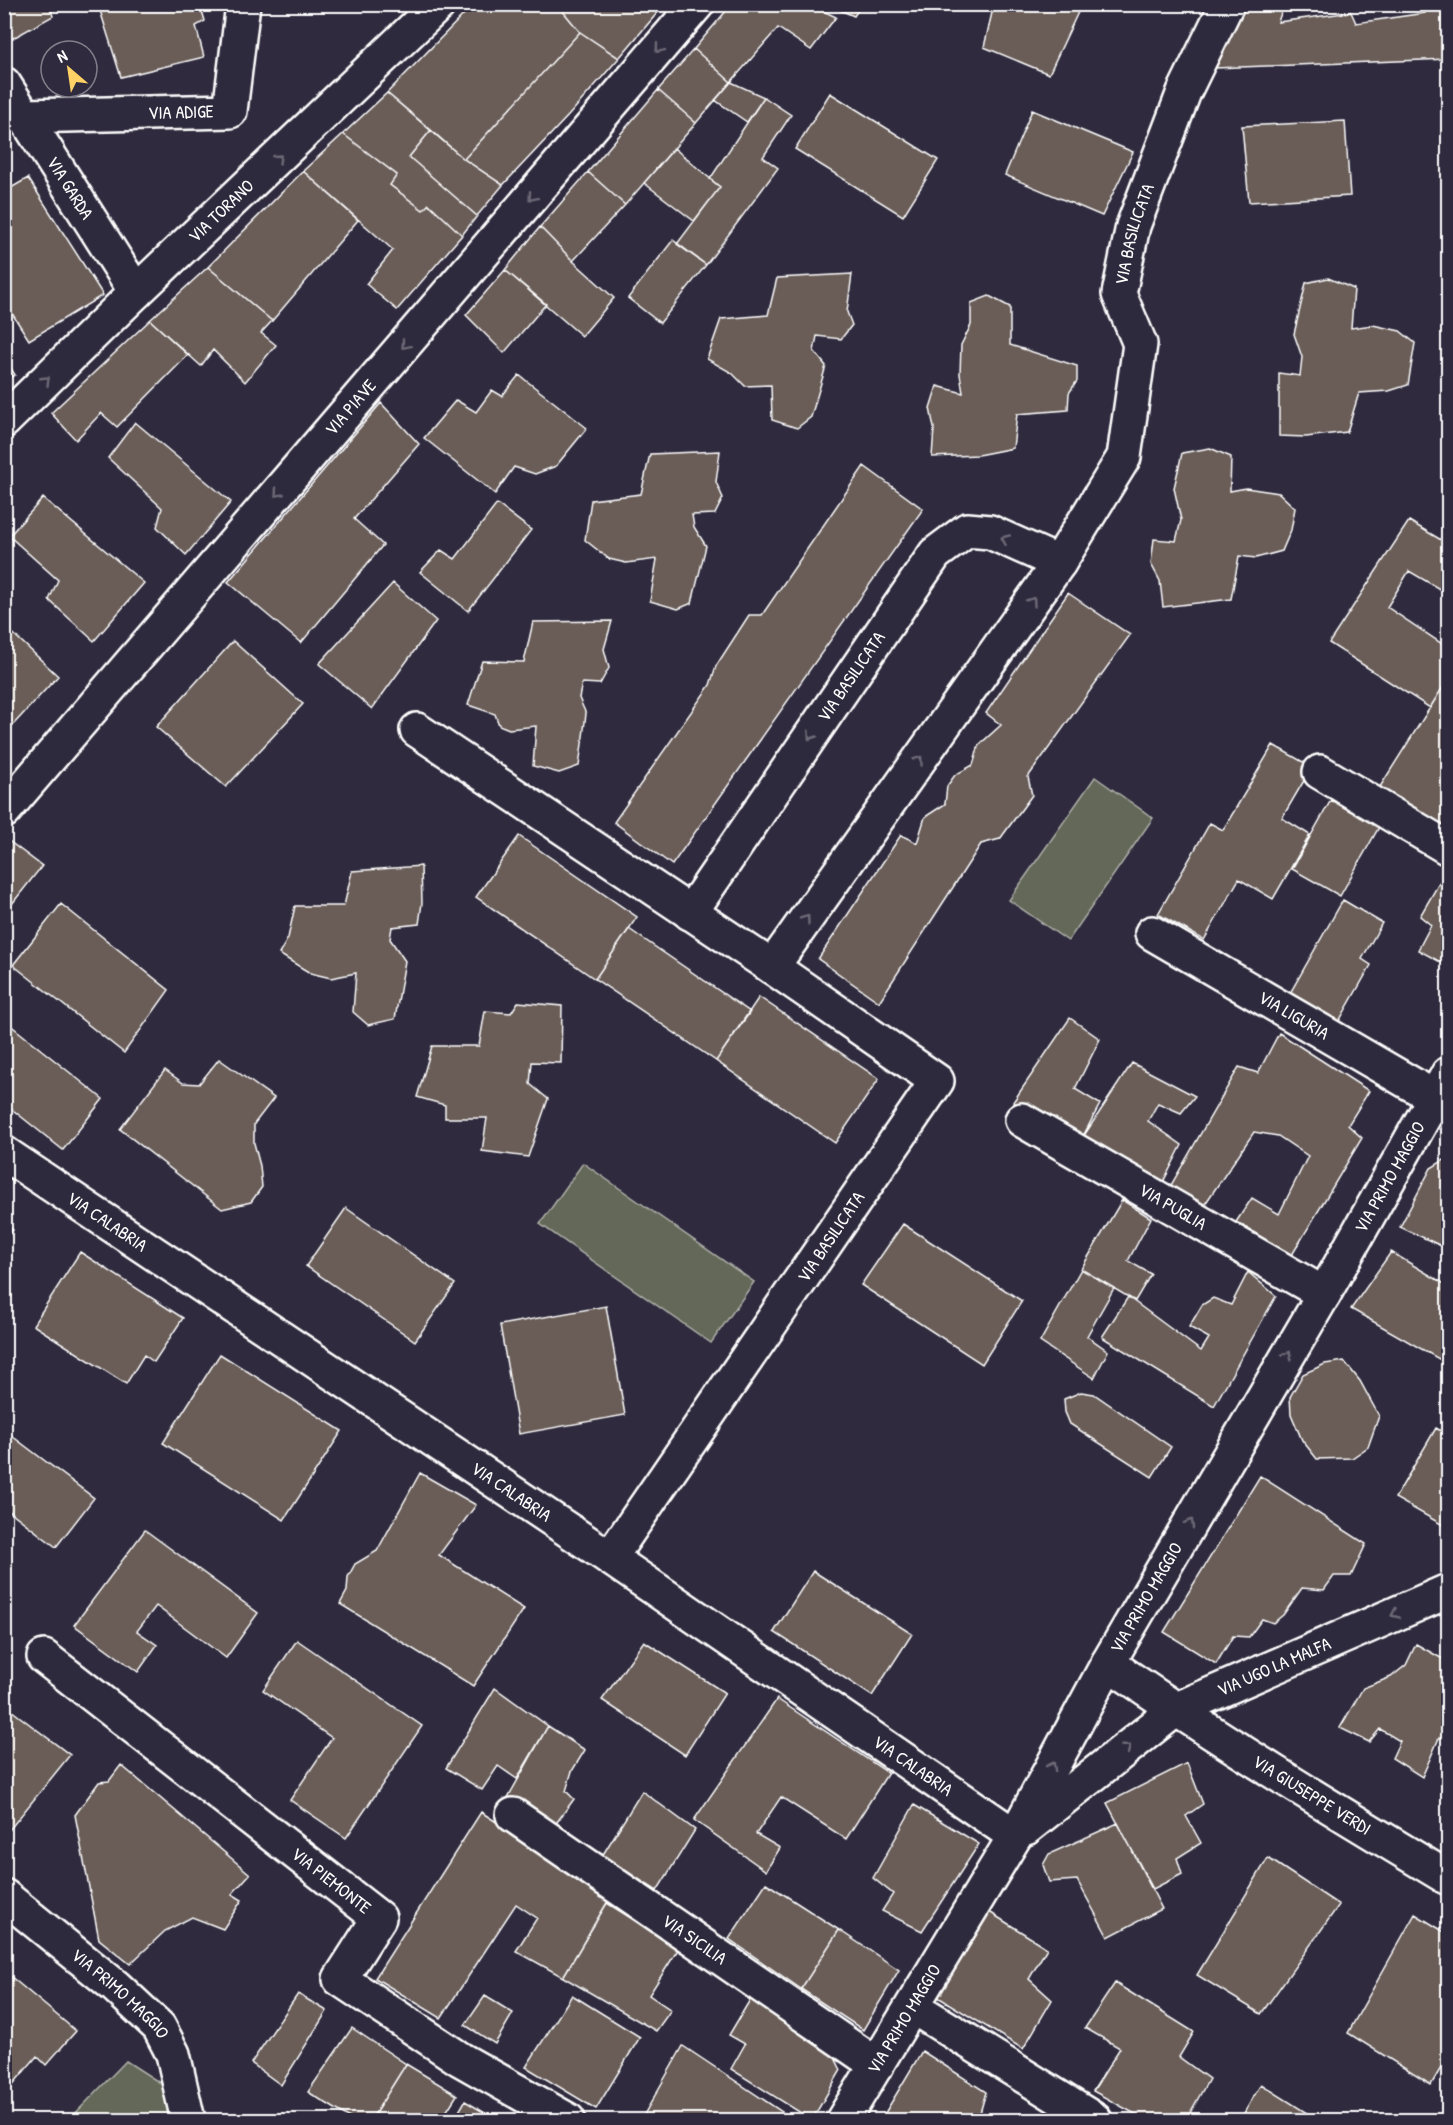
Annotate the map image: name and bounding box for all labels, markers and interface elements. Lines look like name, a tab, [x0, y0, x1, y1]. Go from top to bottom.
north arrow	[39, 39, 99, 99]
one-way arrow	[655, 42, 666, 53]
text: N	[53, 44, 71, 68]
street label: VIA ADIGE	[148, 98, 214, 125]
street label: VIA GARDA	[41, 151, 100, 224]
one-way arrow	[271, 154, 281, 165]
street label: VIA TORANO	[182, 173, 259, 248]
street label: VIA BASILICATA	[1108, 180, 1160, 287]
one-way arrow	[528, 190, 539, 201]
one-way arrow	[401, 338, 412, 349]
street label: VIA PIAVE	[319, 373, 382, 441]
one-way arrow	[39, 377, 50, 388]
one-way arrow	[274, 486, 285, 497]
one-way arrow	[1001, 534, 1012, 546]
one-way arrow	[1024, 597, 1035, 608]
street label: VIA BASILICATA	[811, 626, 891, 727]
one-way arrow	[807, 729, 818, 740]
one-way arrow	[912, 756, 923, 767]
one-way arrow	[799, 915, 810, 926]
street label: VIA LIGURIA	[1254, 985, 1334, 1046]
street label: VIA PRIMO MAGGIO	[1348, 1117, 1431, 1237]
street label: VIA PUGLIA	[1135, 1177, 1212, 1236]
street label: VIA CALABRIA	[62, 1186, 153, 1258]
street label: VIA BASILICATA	[791, 1186, 870, 1287]
one-way arrow	[1281, 1351, 1293, 1361]
street label: VIA CALABRIA	[466, 1456, 557, 1528]
one-way arrow	[1183, 1519, 1194, 1530]
street label: VIA PRIMO MAGGIO	[1104, 1538, 1188, 1657]
one-way arrow	[1390, 1607, 1401, 1619]
street label: VIA UGO LA MALFA	[1213, 1631, 1335, 1702]
street label: VIA CALABRIA	[868, 1729, 958, 1802]
one-way arrow	[1120, 1744, 1131, 1755]
street label: VIA GIUSEPPE VERDI	[1248, 1749, 1376, 1841]
one-way arrow	[1045, 1762, 1056, 1772]
street label: VIA PIEMONTE	[286, 1841, 377, 1919]
street label: VIA SICILIA	[657, 1908, 732, 1970]
street label: VIA PRIMO MAGGIO	[66, 1942, 176, 2042]
street label: VIA PRIMO MAGGIO	[861, 1959, 947, 2078]

